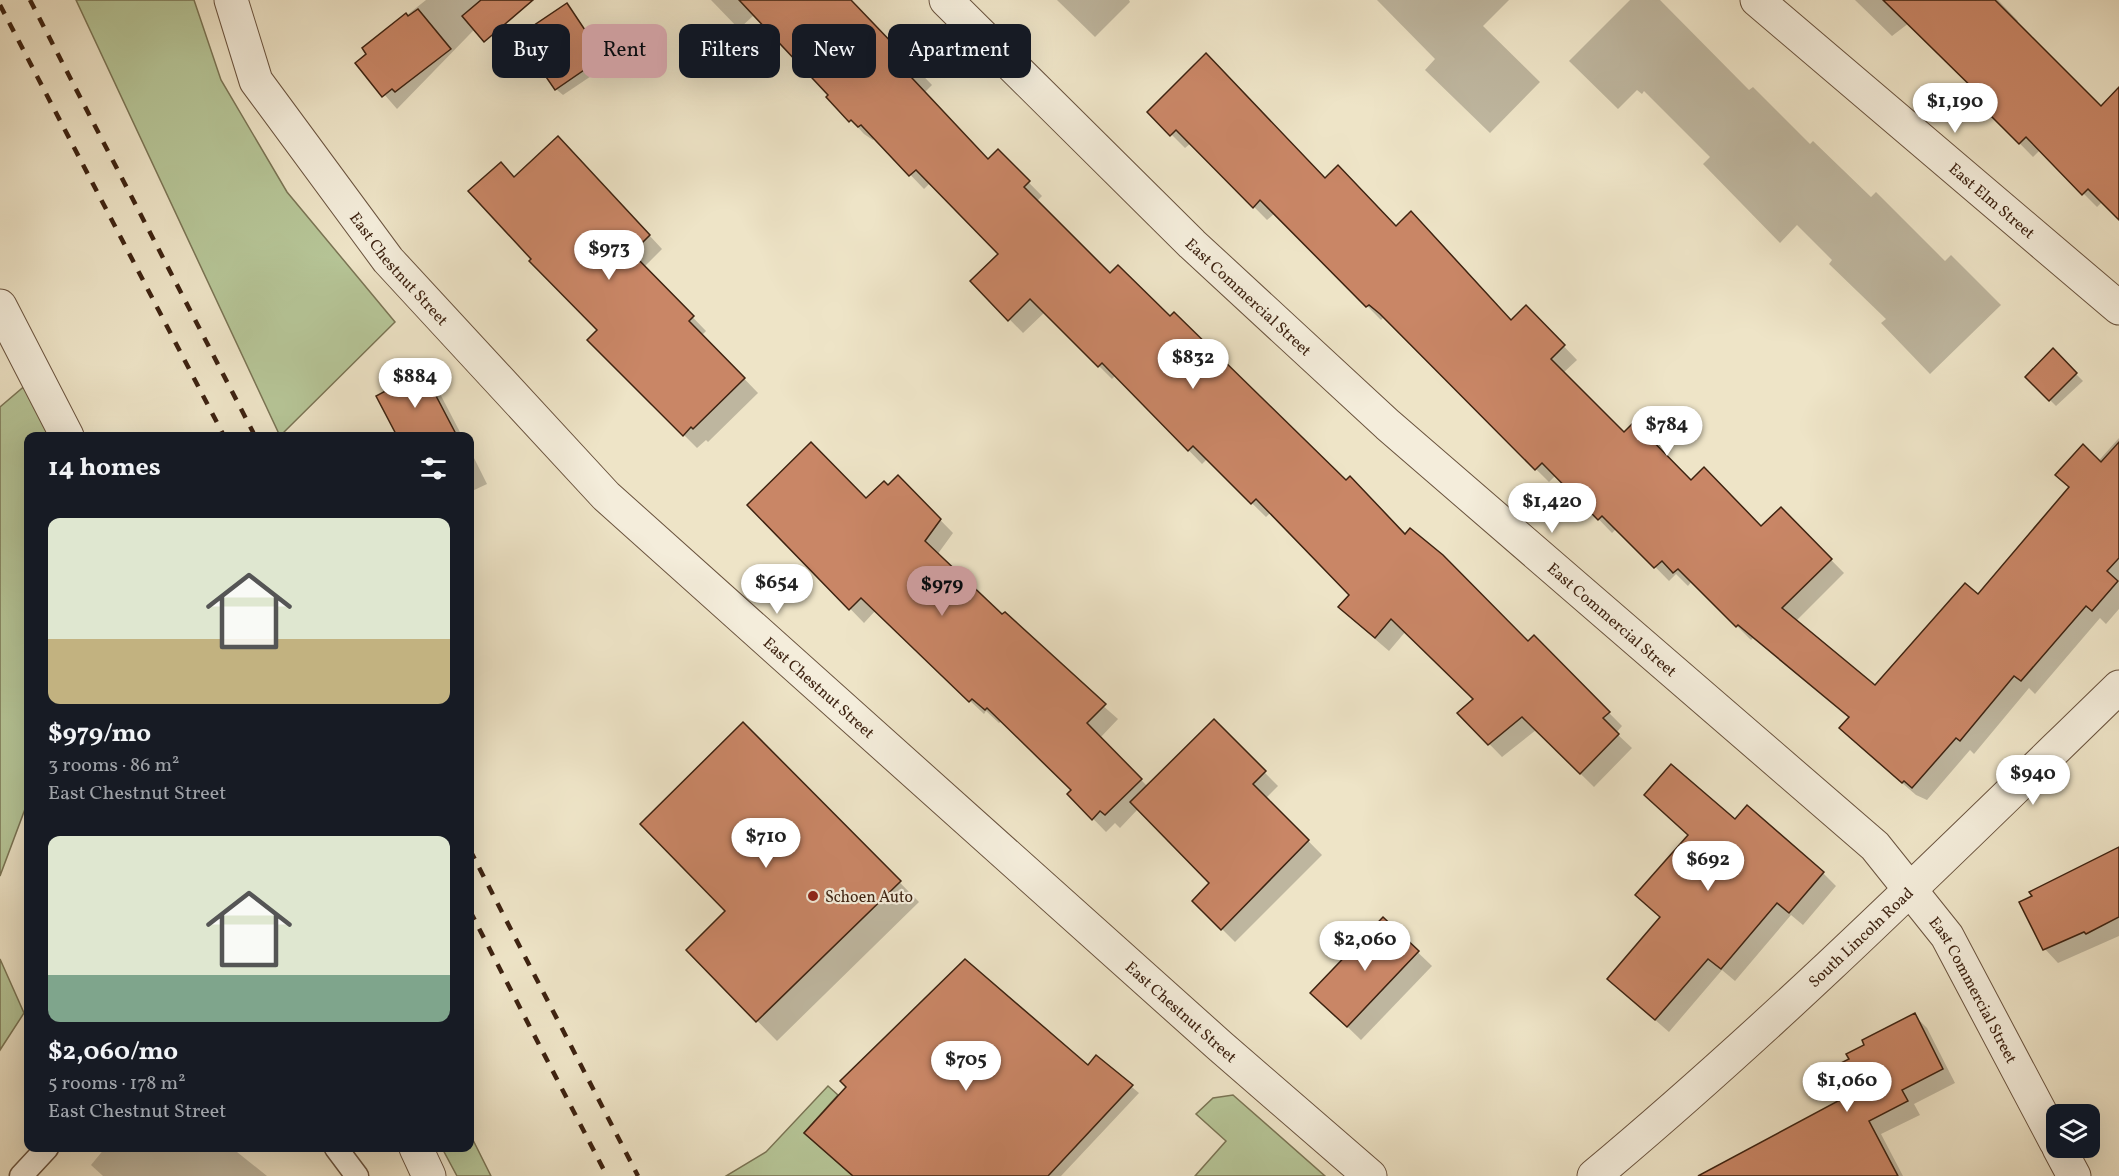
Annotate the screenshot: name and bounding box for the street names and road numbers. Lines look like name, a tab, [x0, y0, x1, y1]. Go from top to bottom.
street label: East Elm Street	[1943, 159, 2039, 245]
street label: East Chestnut Street	[343, 208, 453, 332]
street label: East Commercial Street	[1179, 234, 1316, 362]
street label: East Commercial Street	[1542, 558, 1681, 683]
street label: East Chestnut Street	[758, 633, 879, 745]
street label: South Lincoln Road	[1804, 883, 1919, 993]
street label: East Commercial Street	[1923, 913, 2022, 1068]
street label: East Chestnut Street	[1120, 957, 1241, 1069]

